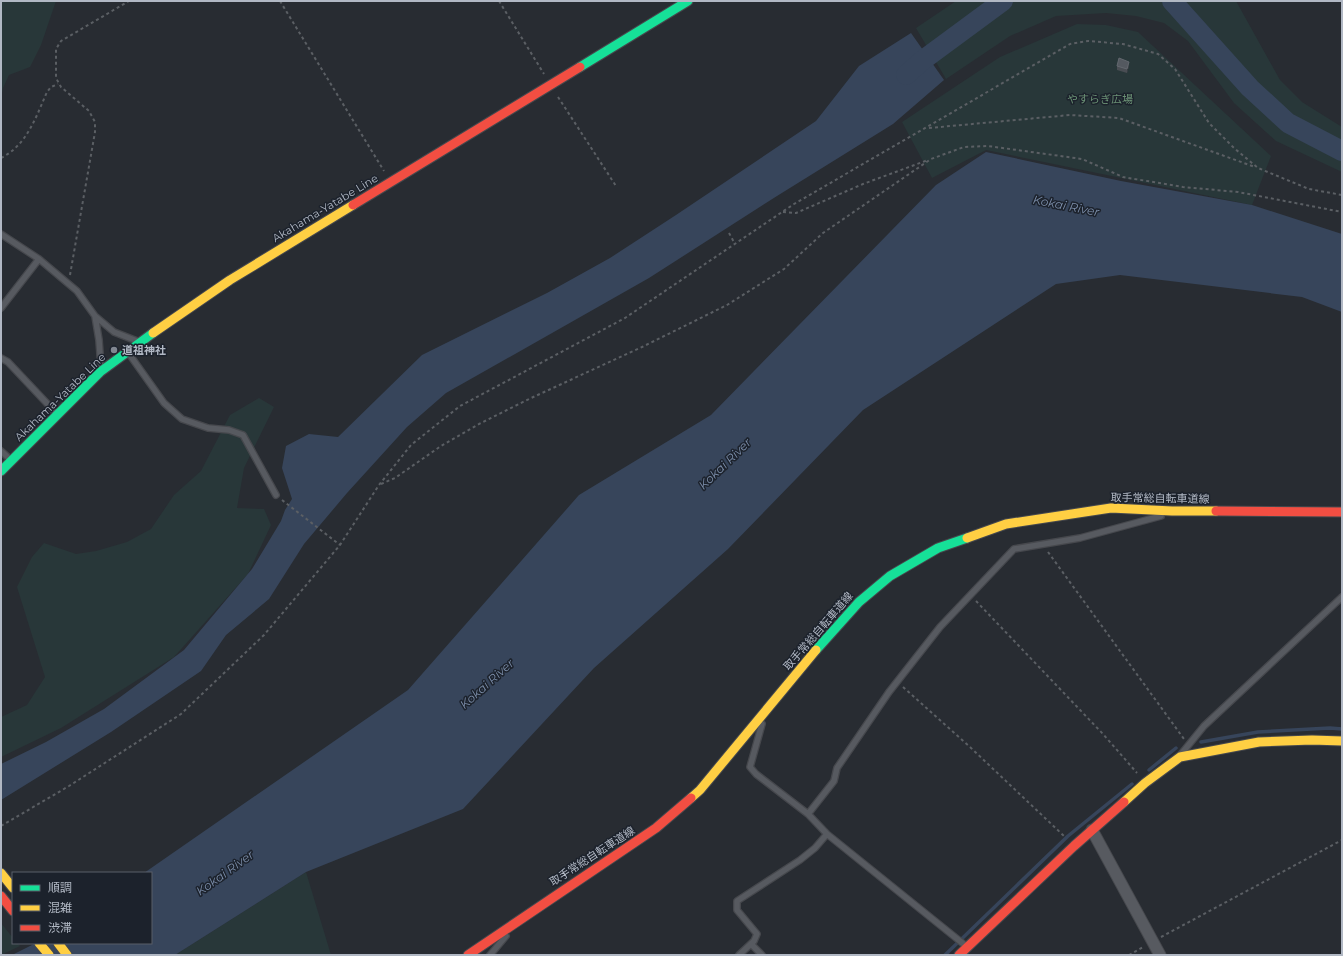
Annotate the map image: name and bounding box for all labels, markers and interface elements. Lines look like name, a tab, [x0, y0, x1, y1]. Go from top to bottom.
park label: やすらぎ広場	[1067, 92, 1133, 106]
street label: Akahama-Yatabe Line	[270, 171, 381, 245]
water label: Kokai River	[1032, 192, 1101, 219]
place label: 道祖神社	[122, 343, 166, 357]
marker: 道祖神社	[109, 345, 119, 355]
street label: Akahama-Yatabe Line	[12, 350, 109, 444]
water label: Kokai River	[695, 435, 754, 492]
street label: 取手常総自転車道線	[1110, 490, 1210, 506]
street label: 取手常総自転車道線	[780, 589, 856, 673]
water label: Kokai River	[457, 655, 517, 712]
street label: 取手常総自転車道線	[547, 823, 637, 889]
water label: Kokai River	[193, 847, 257, 898]
legend	[12, 872, 152, 944]
text: 順調	[48, 880, 72, 895]
text: 混雑	[48, 900, 72, 915]
text: 渋滞	[48, 920, 72, 935]

